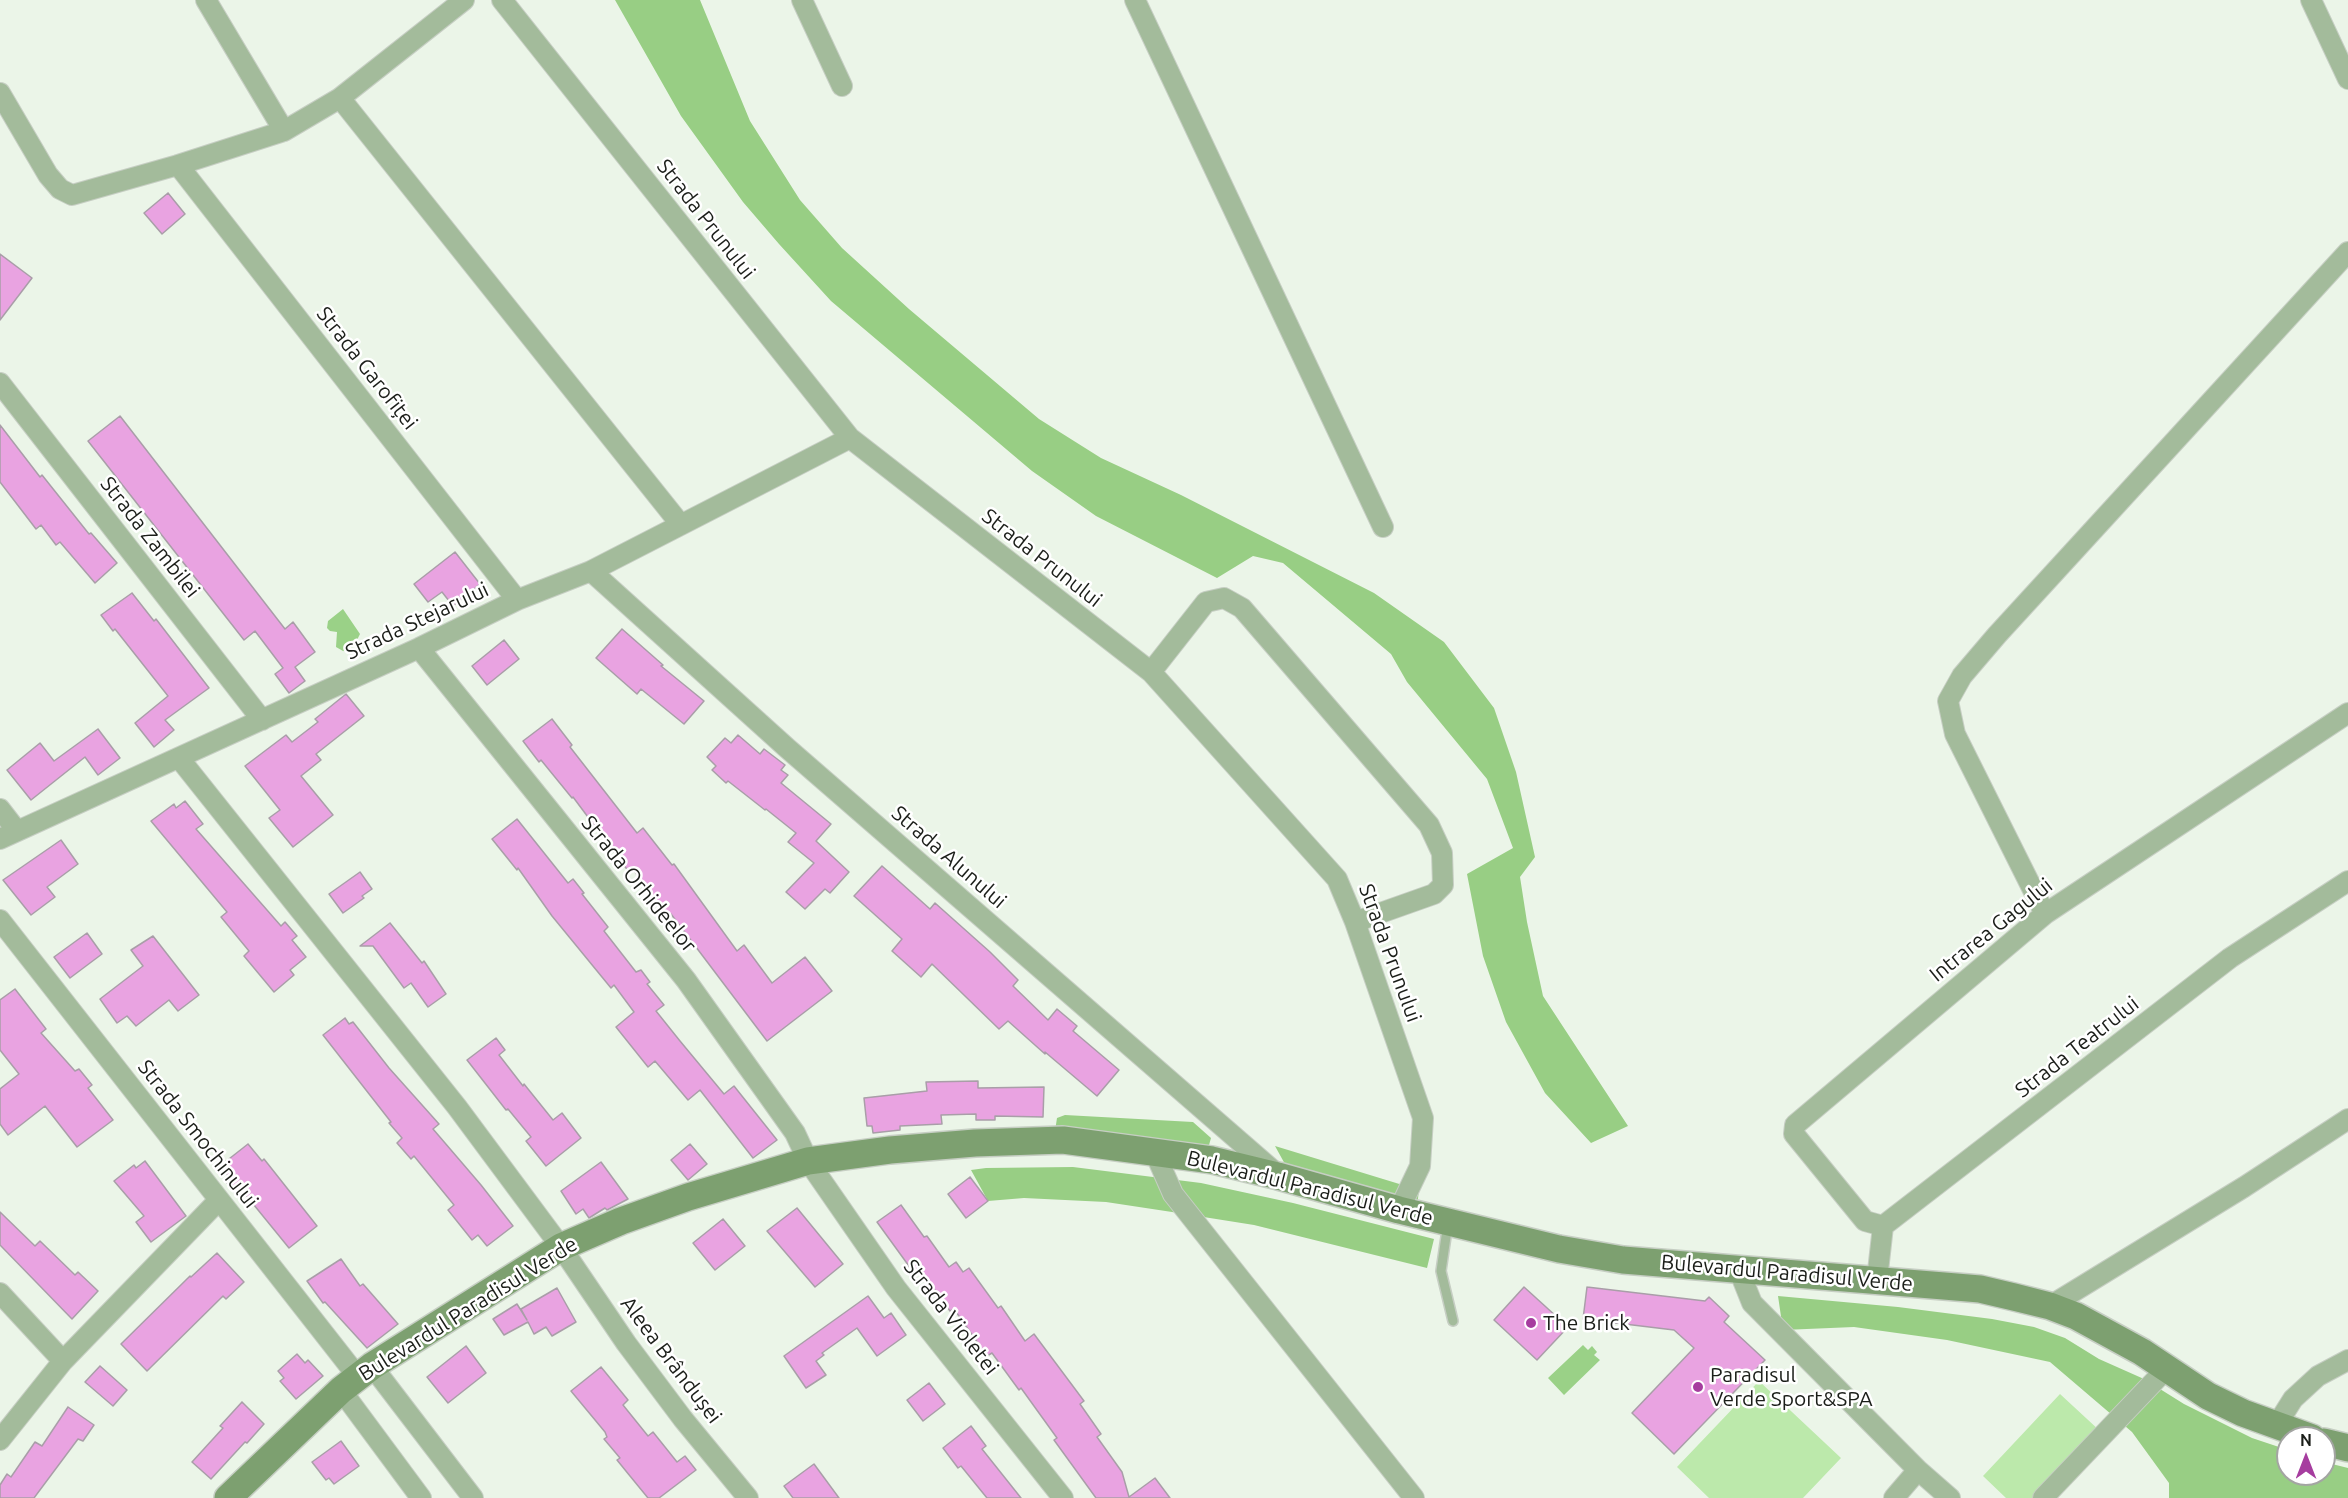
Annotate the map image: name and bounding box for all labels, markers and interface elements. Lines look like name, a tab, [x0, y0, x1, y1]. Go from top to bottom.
street label: Strada Prunului	[651, 154, 761, 284]
street label: Strada Garofiței	[311, 302, 423, 434]
street label: Strada Zambilei	[95, 472, 205, 602]
street label: Strada Prunului	[977, 503, 1107, 613]
street label: Strada Stejarului	[341, 577, 493, 665]
street label: Strada Alunului	[887, 800, 1011, 914]
street label: Strada Orhideelor	[576, 811, 702, 957]
street label: Intrarea Gagului	[1924, 873, 2058, 987]
street label: Strada Prunului	[1353, 881, 1427, 1025]
street label: Strada Teatrului	[2010, 991, 2144, 1103]
street label: Strada Smochinului	[132, 1055, 264, 1213]
street label: Bulevardul Paradisul Verde	[1184, 1145, 1436, 1231]
street label: Bulevardul Paradisul Verde	[354, 1231, 582, 1387]
street label: Bulevardul Paradisul Verde	[1660, 1249, 1914, 1297]
street label: Strada Violetei	[898, 1254, 1004, 1380]
street label: Aleea Brândușei	[615, 1292, 727, 1428]
place label: The Brick	[1543, 1310, 1630, 1336]
marker: The Brick	[1524, 1316, 1538, 1330]
place label: Paradisul Verde Sport&SPA	[1710, 1362, 1873, 1412]
marker: Paradisul Verde Sport&SPA	[1691, 1380, 1705, 1394]
north arrow	[2276, 1426, 2336, 1486]
text: N	[2300, 1431, 2312, 1449]

